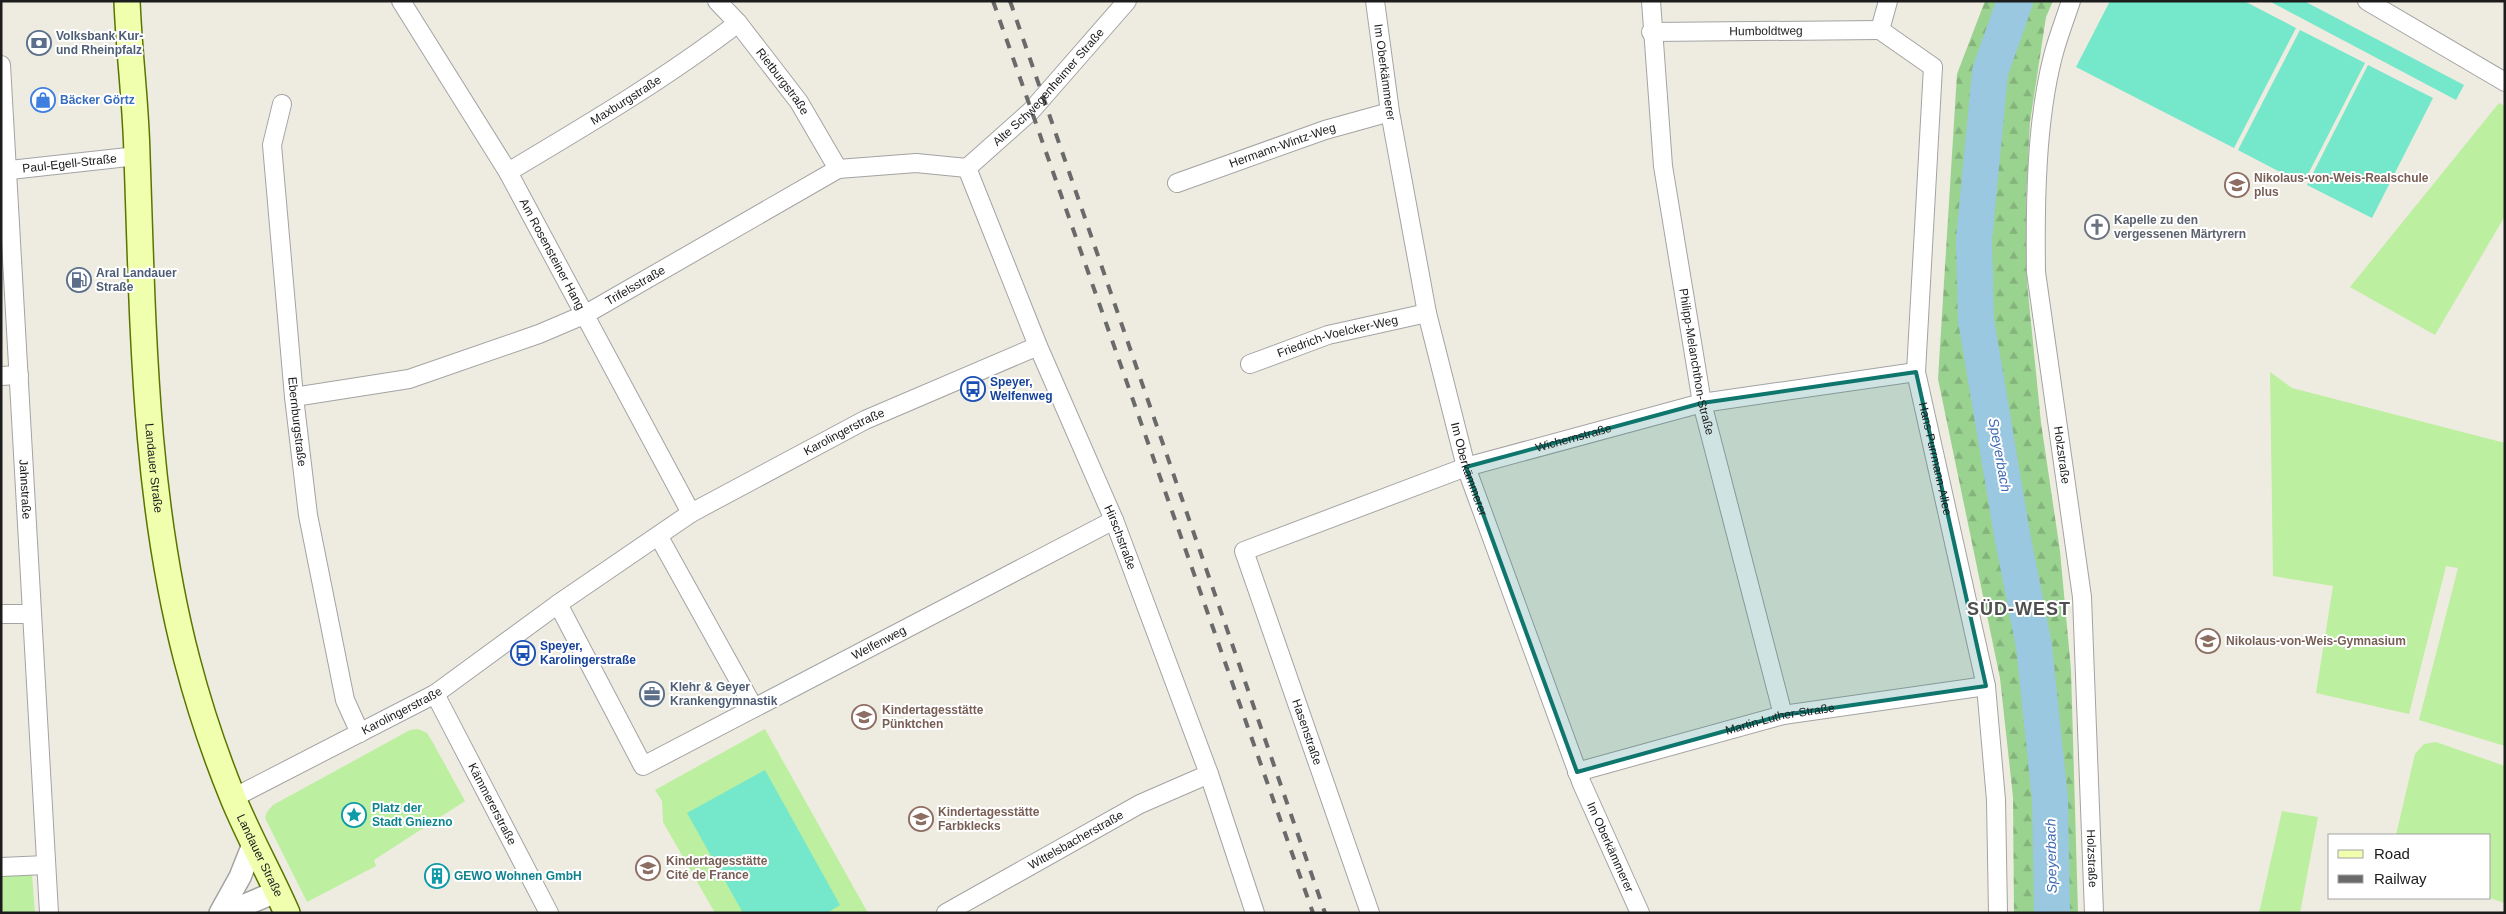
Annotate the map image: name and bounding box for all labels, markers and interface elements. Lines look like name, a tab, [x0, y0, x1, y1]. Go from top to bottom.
street label: Im Oberkämmerer	[1371, 23, 1398, 122]
street label: Humboldtweg	[1729, 24, 1803, 38]
street label: Alte Schwegenheimer Straße	[990, 25, 1107, 149]
place label: Volksbank Kur- und Rheinpfalz	[56, 29, 143, 57]
bank icon: Volksbank Kur- und Rheinpfalz	[26, 30, 52, 56]
street label: Rietburgstraße	[753, 46, 812, 117]
street label: Maxburgstraße	[588, 72, 664, 128]
shop icon: Bäcker Görtz	[30, 87, 56, 113]
place label: Bäcker Görtz	[60, 93, 135, 107]
street label: Hermann-Wintz-Weg	[1227, 120, 1337, 171]
street label: Paul-Egell-Straße	[22, 151, 118, 176]
place label: Nikolaus-von-Weis-Realschule plus	[2254, 171, 2429, 199]
school or university icon: Nikolaus-von-Weis-Realschule plus	[2224, 172, 2250, 198]
street label: Am Rosensteiner Hang	[517, 196, 588, 312]
place label: Kapelle zu den vergessenen Märtyrern	[2114, 213, 2246, 241]
church icon: Kapelle zu den vergessenen Märtyrern	[2084, 214, 2110, 240]
street label: Trifelsstraße	[603, 263, 668, 308]
place label: Aral Landauer Straße	[96, 266, 177, 294]
fuel station icon: Aral Landauer Straße	[66, 267, 92, 293]
street label: Philipp-Melanchthon-Straße	[1676, 287, 1717, 437]
street label: Friedrich-Voelcker-Weg	[1275, 313, 1399, 360]
place label: Speyer, Welfenweg	[990, 375, 1052, 403]
street label: Ebernburgstraße	[285, 376, 309, 468]
bus stop icon: Speyer, Welfenweg	[960, 376, 986, 402]
street label: Hans-Purrmann-Allee	[1916, 401, 1955, 517]
street label: Karolingerstraße	[801, 405, 887, 458]
water label: Speyerbach	[1986, 417, 2014, 493]
street label: Im Oberkämmerer	[1448, 421, 1490, 518]
street label: Wichernstraße	[1534, 421, 1613, 455]
street label: Landauer Straße	[142, 423, 166, 514]
street label: Holzstraße	[2051, 425, 2073, 485]
street label: Jahnstraße	[16, 459, 34, 520]
street label: Hirschstraße	[1101, 503, 1139, 572]
district label: SÜD-WEST	[1967, 599, 2071, 619]
street label: Welfenweg	[849, 623, 908, 663]
school or university icon: Nikolaus-von-Weis-Gymnasium	[2195, 628, 2221, 654]
place label: Nikolaus-von-Weis-Gymnasium	[2226, 634, 2406, 648]
place label: Speyer, Karolingerstraße	[540, 639, 636, 667]
bus stop icon: Speyer, Karolingerstraße	[510, 640, 536, 666]
place label: Klehr & Geyer Krankengymnastik	[670, 680, 778, 708]
office icon: Klehr & Geyer Krankengymnastik	[639, 681, 665, 707]
street label: Karolingerstraße	[359, 684, 445, 738]
street label: Hasenstraße	[1289, 697, 1325, 767]
street label: Martin-Luther-Straße	[1724, 701, 1836, 738]
place label: Kindertagesstätte Pünktchen	[882, 703, 984, 731]
school or university icon: Kindertagesstätte Pünktchen	[851, 704, 877, 730]
street label: Kämmererstraße	[465, 761, 519, 847]
street label: Im Oberkämmerer	[1584, 800, 1637, 894]
place label: Platz der Stadt Gniezno	[372, 801, 453, 829]
place icon: Platz der Stadt Gniezno	[341, 802, 367, 828]
place label: Kindertagesstätte Farbklecks	[938, 805, 1040, 833]
school or university icon: Kindertagesstätte Farbklecks	[908, 806, 934, 832]
street label: Wittelsbacherstraße	[1026, 808, 1126, 872]
street label: Landauer Straße	[234, 812, 286, 899]
water label: Speyerbach	[2042, 818, 2060, 893]
street label: Holzstraße	[2084, 829, 2100, 888]
legend	[2328, 834, 2491, 899]
text: Road	[2374, 845, 2410, 862]
place label: Kindertagesstätte Cité de France	[666, 854, 768, 882]
school or university icon: Kindertagesstätte Cité de France	[635, 855, 661, 881]
building icon: GEWO Wohnen GmbH	[424, 863, 450, 889]
place label: GEWO Wohnen GmbH	[454, 869, 582, 883]
text: Railway	[2374, 870, 2427, 887]

